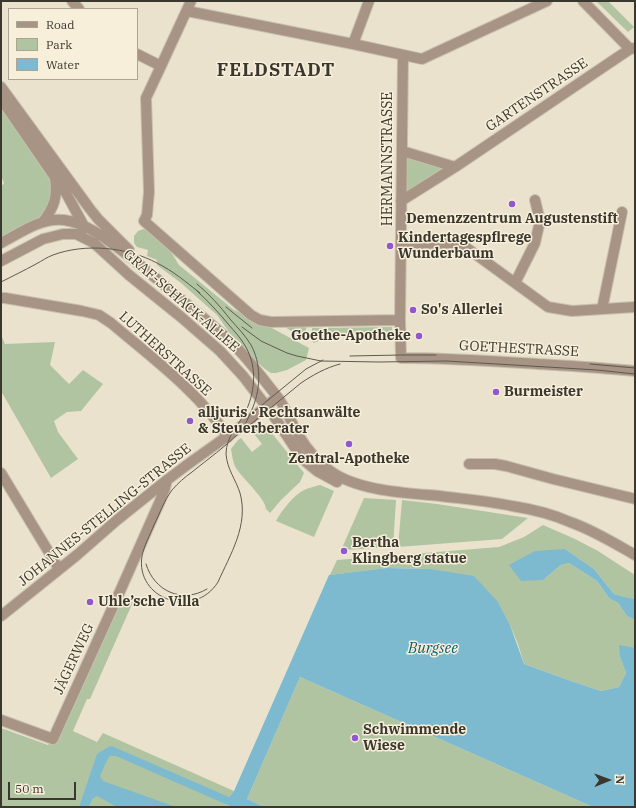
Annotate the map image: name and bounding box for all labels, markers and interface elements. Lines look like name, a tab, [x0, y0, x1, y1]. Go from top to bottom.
legend	[8, 8, 138, 80]
text: Road	[46, 17, 75, 32]
text: Park	[46, 37, 72, 52]
street label: GARTENSTRASSE	[483, 55, 591, 135]
text: Water	[46, 57, 79, 72]
district label: FELDSTADT	[217, 60, 335, 82]
street label: HERMANNSTRASSE	[380, 92, 396, 226]
marker: Demenzzentrum Augustenstift	[507, 199, 517, 209]
place label: Demenzzentrum Augustenstift	[406, 211, 618, 227]
place label: Kindertagespflrege Wunderbaum	[398, 230, 531, 262]
marker: Kindertagespflrege Wunderbaum	[385, 241, 395, 251]
street label: GRAF-SCHACK-ALLEE	[120, 246, 242, 356]
place label: So's Allerlei	[421, 302, 503, 318]
marker: So's Allerlei	[408, 305, 418, 315]
street label: LUTHERSTRASSE	[115, 308, 215, 400]
place label: Goethe-Apotheke	[291, 328, 411, 344]
marker: Goethe-Apotheke	[414, 331, 424, 341]
street label: GOETHESTRASSE	[459, 337, 579, 361]
place label: Burmeister	[504, 384, 583, 400]
marker: Burmeister	[491, 387, 501, 397]
place label: alljuris · Rechtsanwälte & Steuerberater	[198, 405, 360, 438]
marker: alljuris · Rechtsanwälte & Steuerberater	[185, 416, 195, 426]
marker: Zentral-Apotheke	[344, 439, 354, 449]
street label: JOHANNES-STELLING-STRASSE	[15, 440, 195, 590]
place label: Zentral-Apotheke	[288, 451, 410, 467]
place label: Bertha Klingberg statue	[352, 535, 467, 568]
marker: Bertha Klingberg statue	[339, 546, 349, 556]
place label: Uhle’sche Villa	[98, 594, 199, 610]
marker: Uhle’sche Villa	[85, 597, 95, 607]
street label: JÄGERWEG	[50, 621, 98, 697]
water label: Burgsee	[408, 640, 458, 658]
place label: Schwimmende Wiese	[363, 722, 466, 754]
marker: Schwimmende Wiese	[350, 733, 360, 743]
north arrow	[588, 760, 628, 800]
scale bar	[10, 774, 78, 800]
text: N	[613, 775, 627, 784]
text: 50 m	[15, 781, 44, 796]

